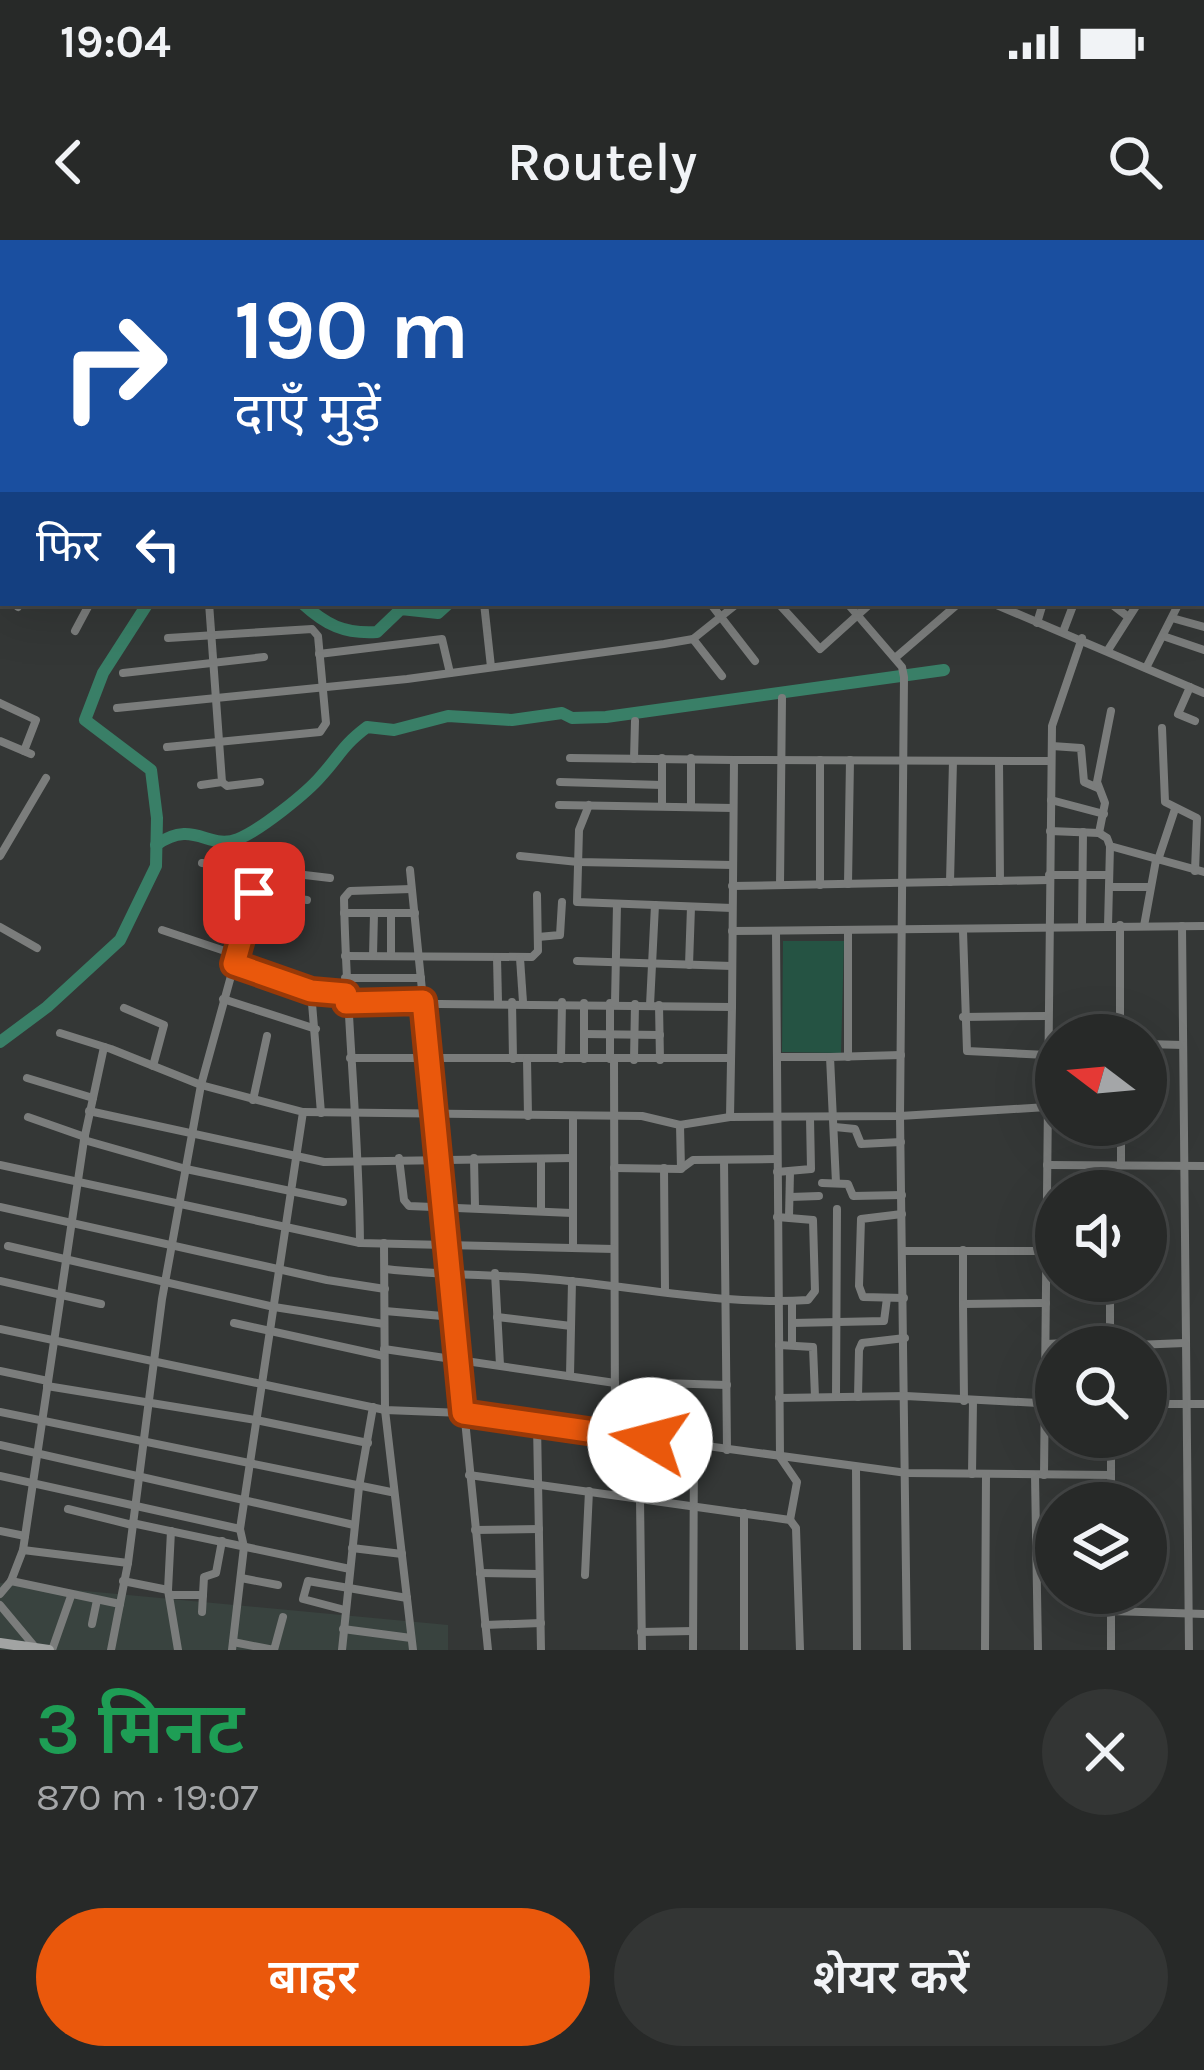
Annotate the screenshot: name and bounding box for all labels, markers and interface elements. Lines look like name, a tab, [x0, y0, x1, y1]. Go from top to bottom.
text: 19:04	[60, 16, 171, 68]
icon: back	[36, 129, 102, 195]
icon: search	[1102, 129, 1168, 195]
text: Routely	[507, 130, 697, 194]
text: 190 m	[234, 281, 469, 379]
icon: right	[36, 288, 192, 444]
text: दाएँ मुड़ें	[234, 381, 381, 445]
icon: left	[125, 516, 191, 582]
text: फिर	[36, 520, 101, 572]
pin	[203, 842, 305, 944]
icon: arrive	[221, 860, 287, 926]
north arrow	[1035, 1014, 1167, 1146]
map controls	[1035, 1014, 1167, 1614]
button: sound	[1035, 1170, 1167, 1302]
button: search	[1035, 1326, 1167, 1458]
position arrow	[587, 1377, 713, 1503]
button: layers	[1035, 1482, 1167, 1614]
text: 3 मिनट	[36, 1687, 244, 1771]
button: close	[1042, 1689, 1168, 1815]
text: 870 m · 19:07	[36, 1774, 259, 1820]
button: बाहर	[36, 1908, 590, 2046]
button: शेयर करें	[614, 1908, 1168, 2046]

